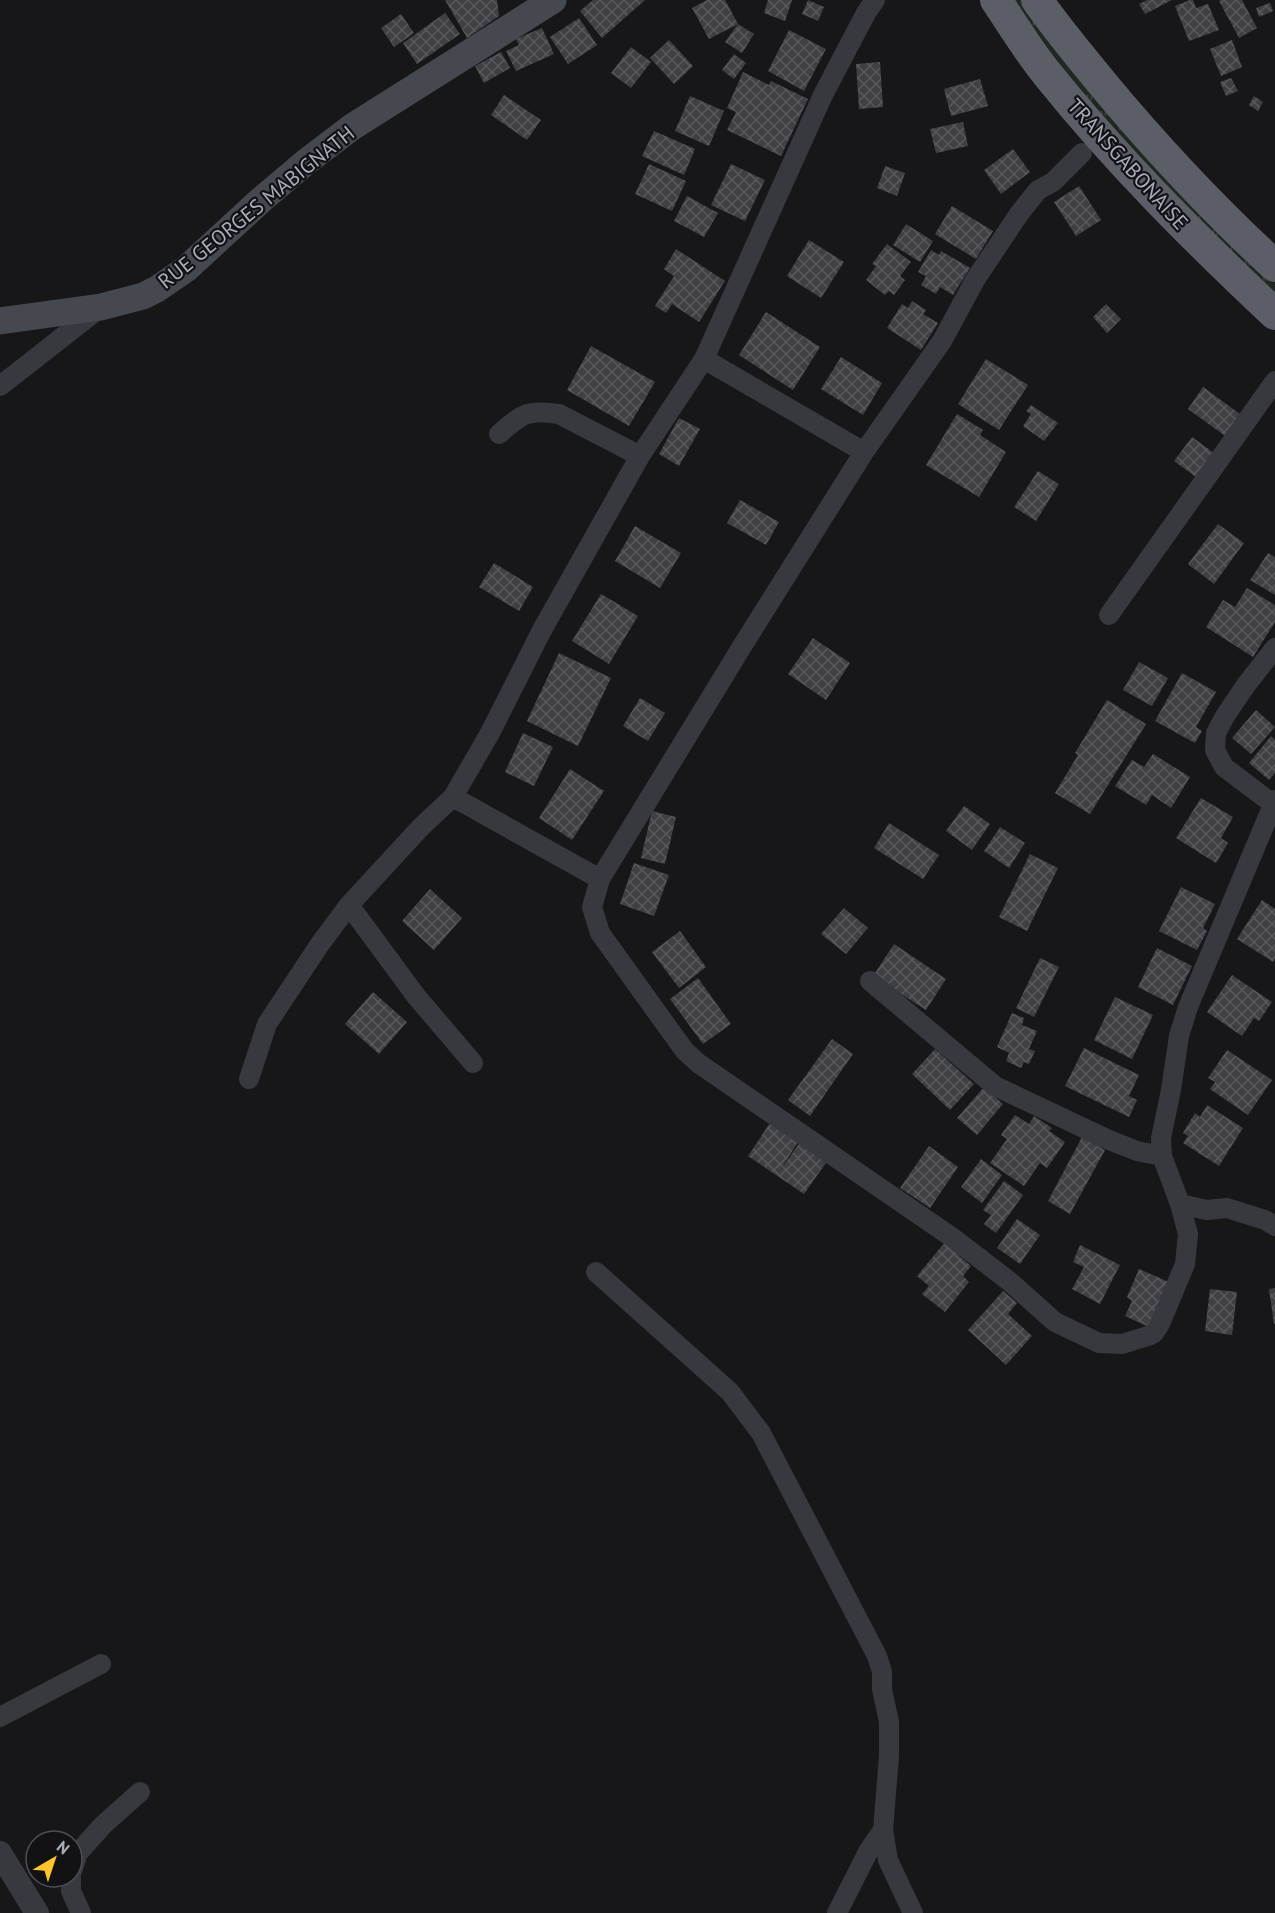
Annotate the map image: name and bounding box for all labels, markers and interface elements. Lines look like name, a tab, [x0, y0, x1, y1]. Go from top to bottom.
street label: TRANSGABONAISE	[1062, 93, 1194, 235]
street label: RUE GEORGES MABIGNATH	[152, 119, 360, 295]
north arrow	[24, 1829, 84, 1889]
text: N	[53, 1836, 74, 1858]

